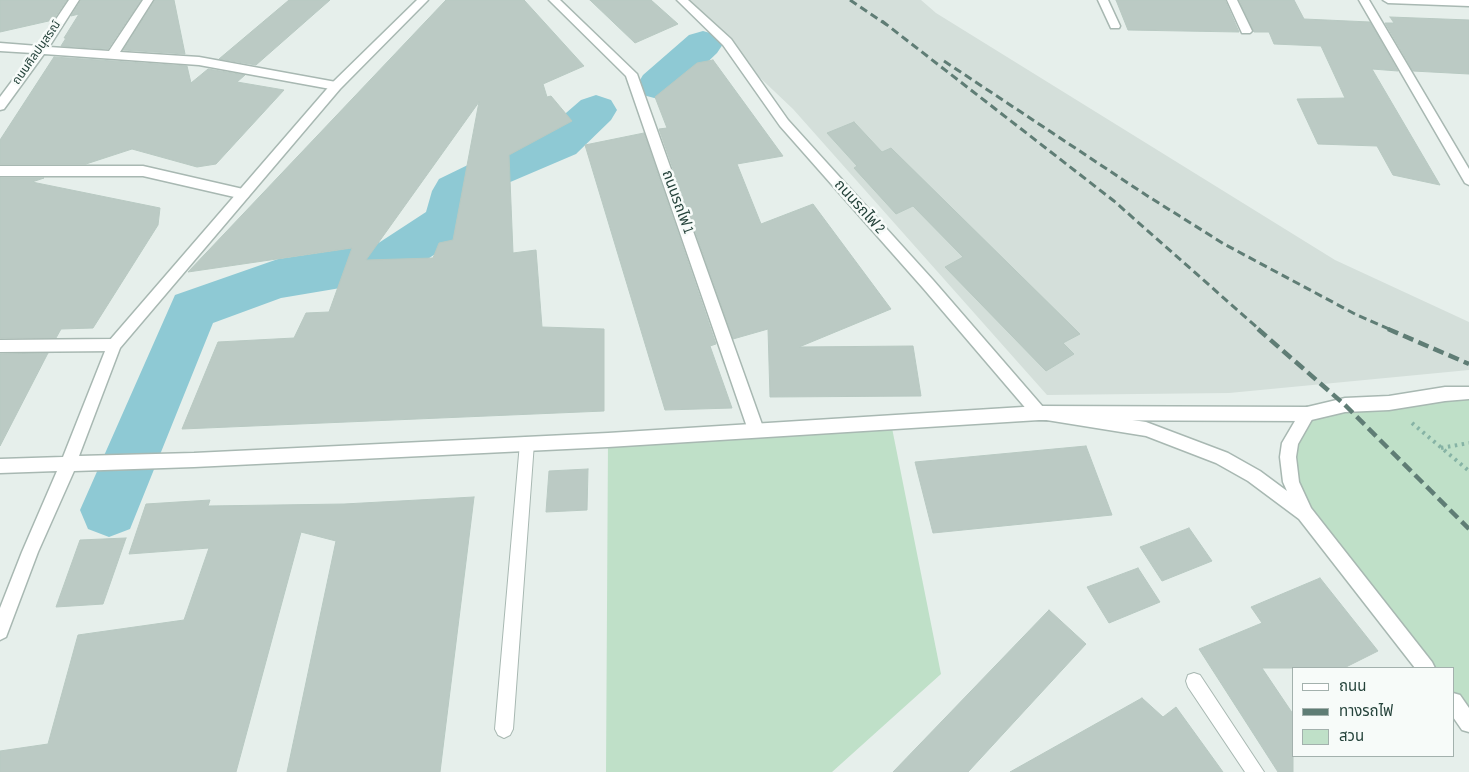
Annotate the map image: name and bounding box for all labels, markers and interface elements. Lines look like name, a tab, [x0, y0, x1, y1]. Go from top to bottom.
street label: ถนนศิลปนุสรณ์	[10, 18, 64, 88]
street label: ถนนรถไฟ 1	[657, 168, 697, 236]
street label: ถนนรถไฟ 2	[830, 176, 888, 238]
legend	[1292, 667, 1454, 757]
text: ถนน	[1339, 677, 1366, 696]
text: ทางรถไฟ	[1339, 702, 1393, 721]
text: สวน	[1339, 727, 1364, 746]

